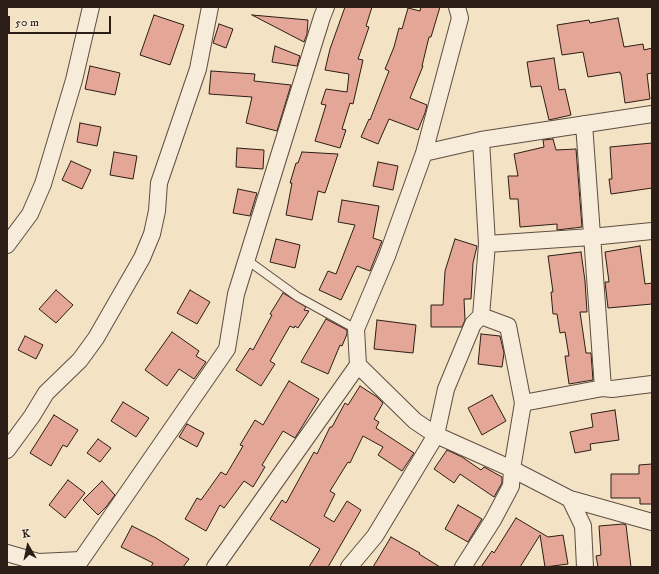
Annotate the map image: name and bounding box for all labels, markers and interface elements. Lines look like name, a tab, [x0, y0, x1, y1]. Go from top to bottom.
scale bar	[10, 8, 113, 34]
text: 50 m	[15, 15, 39, 30]
north arrow	[8, 526, 48, 566]
text: K	[21, 527, 31, 542]

